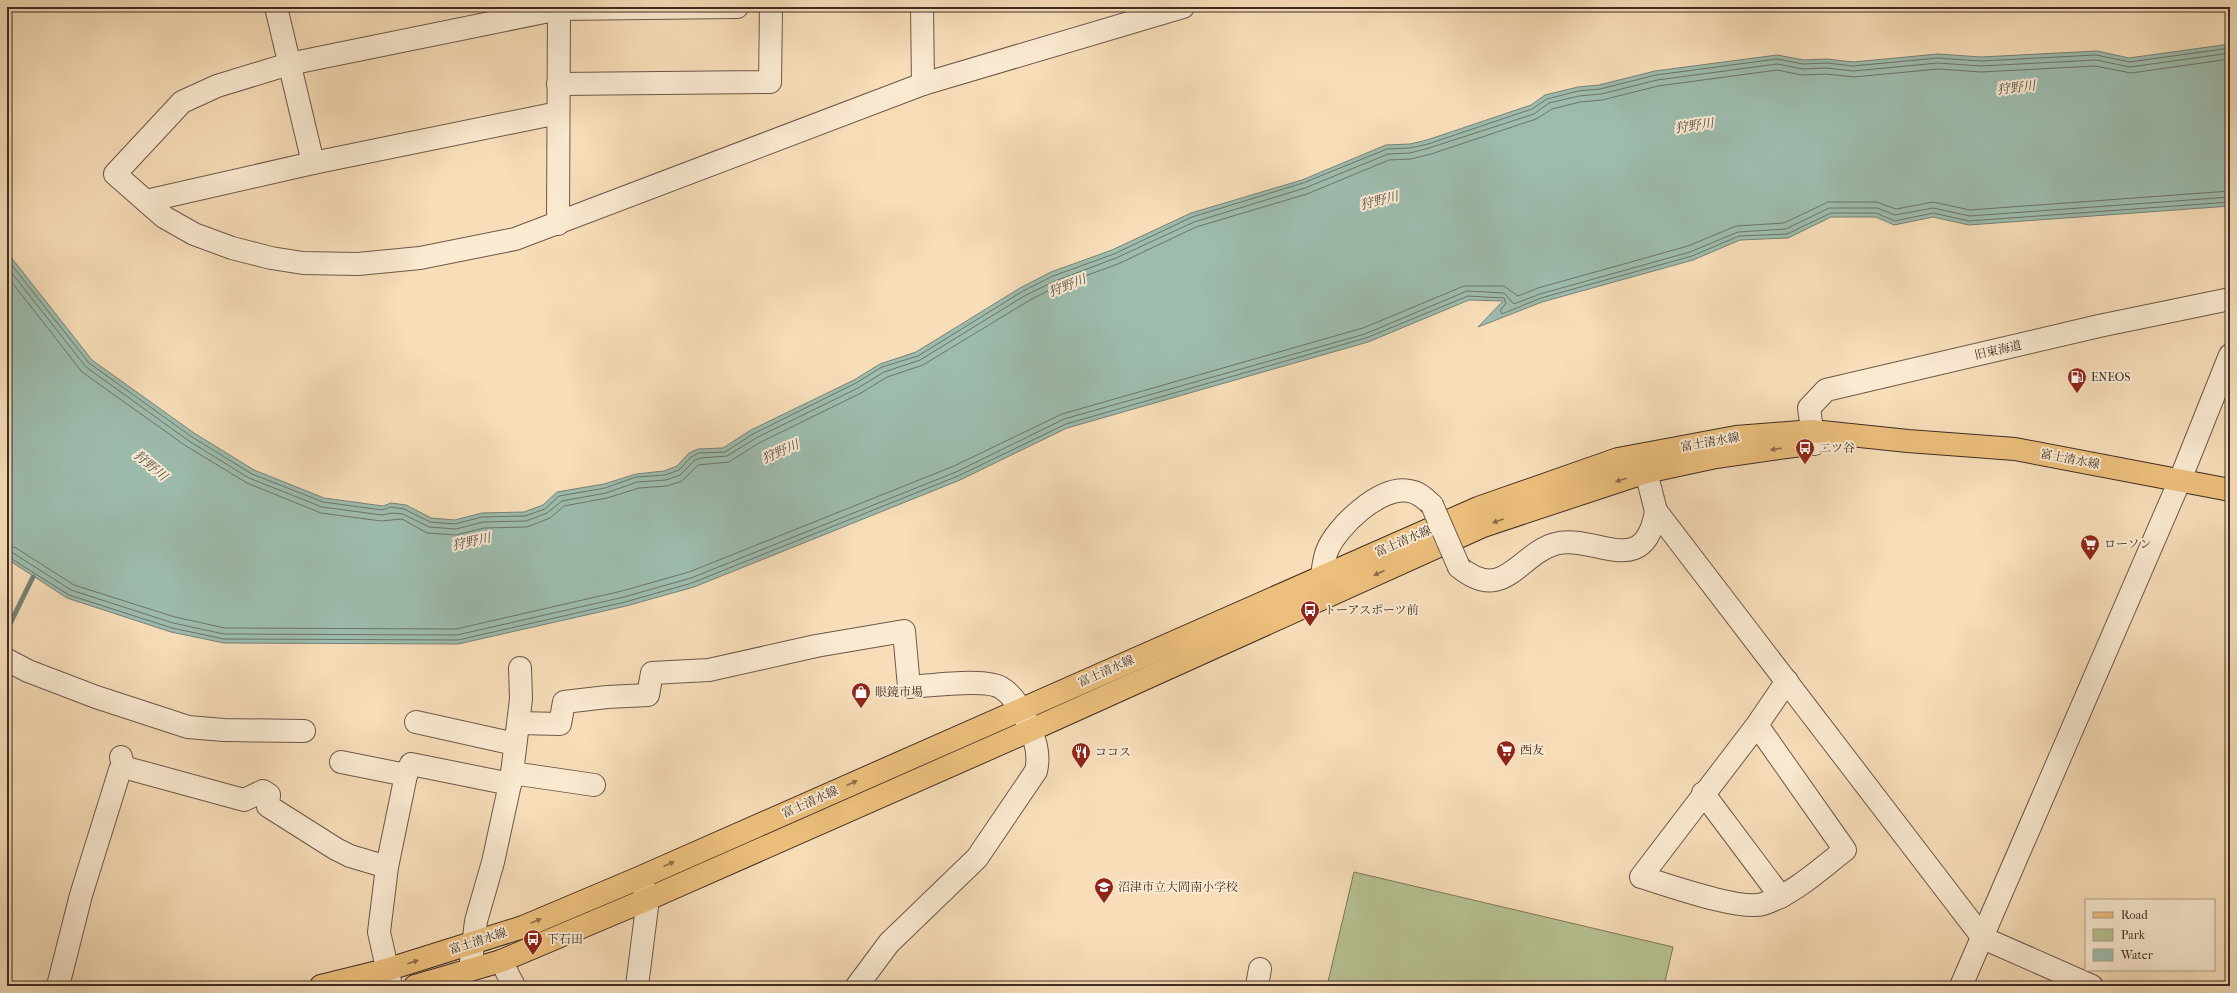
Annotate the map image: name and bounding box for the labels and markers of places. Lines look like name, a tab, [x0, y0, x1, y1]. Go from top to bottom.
fuel station icon: ENEOS	[2066, 366, 2088, 394]
place label: ENEOS	[2091, 370, 2130, 384]
bus stop icon: 二ツ谷	[1794, 437, 1816, 465]
place label: 二ツ谷	[1819, 441, 1855, 455]
supermarket icon: ローソン	[2079, 533, 2101, 561]
place label: ローソン	[2104, 537, 2152, 551]
bus stop icon: トーアスポーツ前	[1299, 599, 1321, 627]
place label: トーアスポーツ前	[1324, 603, 1418, 617]
shop icon: 眼鏡市場	[850, 681, 872, 709]
place label: 眼鏡市場	[875, 685, 923, 699]
supermarket icon: 西友	[1495, 739, 1517, 767]
restaurant icon: ココス	[1070, 741, 1092, 769]
place label: 西友	[1520, 743, 1544, 757]
place label: ココス	[1095, 745, 1131, 759]
school or university icon: 沼津市立大岡南小学校	[1093, 876, 1115, 904]
place label: 沼津市立大岡南小学校	[1118, 880, 1238, 894]
bus stop icon: 下石田	[522, 928, 544, 956]
place label: 下石田	[547, 932, 583, 946]

